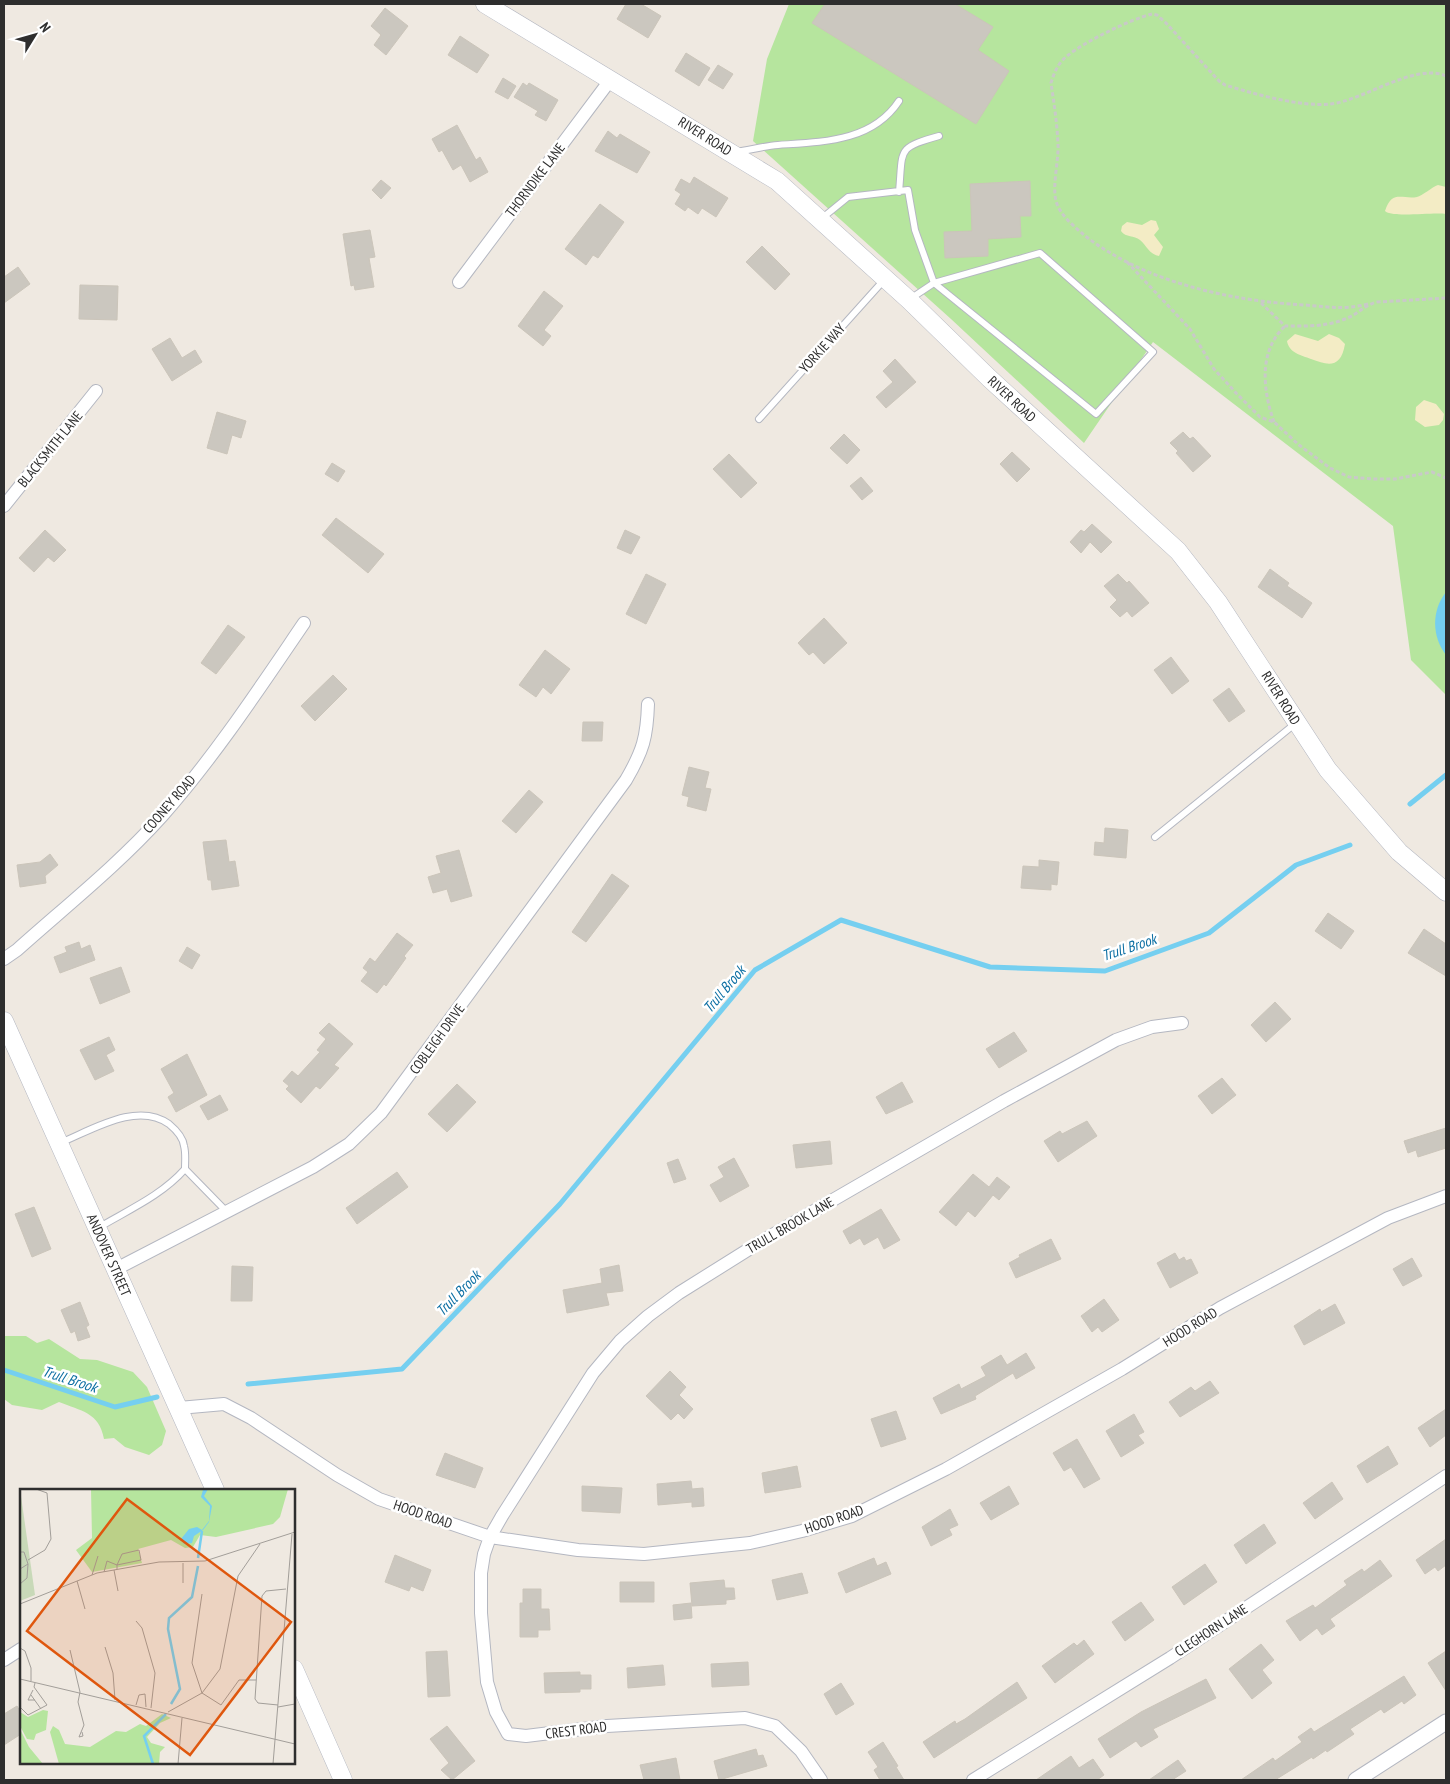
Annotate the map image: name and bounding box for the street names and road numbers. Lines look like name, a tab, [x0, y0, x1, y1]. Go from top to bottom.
street label: RIVER ROAD	[675, 113, 735, 159]
street label: THORNDIKE LANE	[501, 139, 569, 221]
street label: YORKIE WAY	[795, 319, 849, 376]
street label: RIVER ROAD	[984, 372, 1040, 426]
street label: BLACKSMITH LANE	[14, 407, 86, 491]
street label: RIVER ROAD	[1258, 668, 1304, 728]
street label: COONEY ROAD	[139, 771, 199, 837]
street label: COBLEIGH DRIVE	[405, 1000, 469, 1078]
street label: TRULL BROOK LANE	[743, 1193, 837, 1257]
street label: ANDOVER STREET	[83, 1211, 135, 1300]
street label: HOOD ROAD	[1159, 1303, 1221, 1351]
street label: HOOD ROAD	[391, 1496, 455, 1532]
street label: HOOD ROAD	[802, 1501, 866, 1537]
street label: CLEGHORN LANE	[1171, 1600, 1251, 1660]
street label: CREST ROAD	[544, 1717, 608, 1743]

